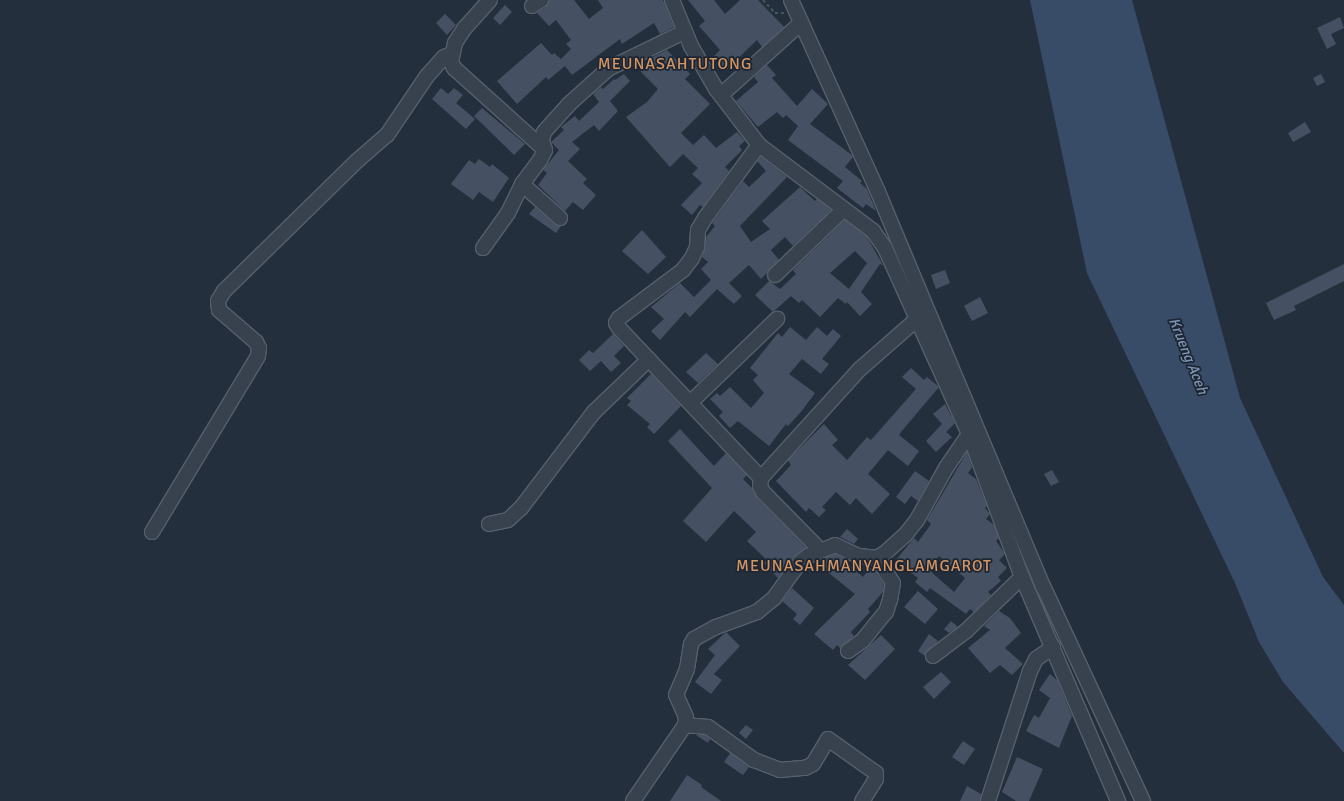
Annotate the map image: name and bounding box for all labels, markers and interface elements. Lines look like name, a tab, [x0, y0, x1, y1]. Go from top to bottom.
district label: MEUNASAHTUTONG	[598, 54, 752, 74]
water label: Krueng Aceh	[1164, 315, 1212, 397]
district label: MEUNASAHMANYANGLAMGAROT	[736, 556, 992, 576]

